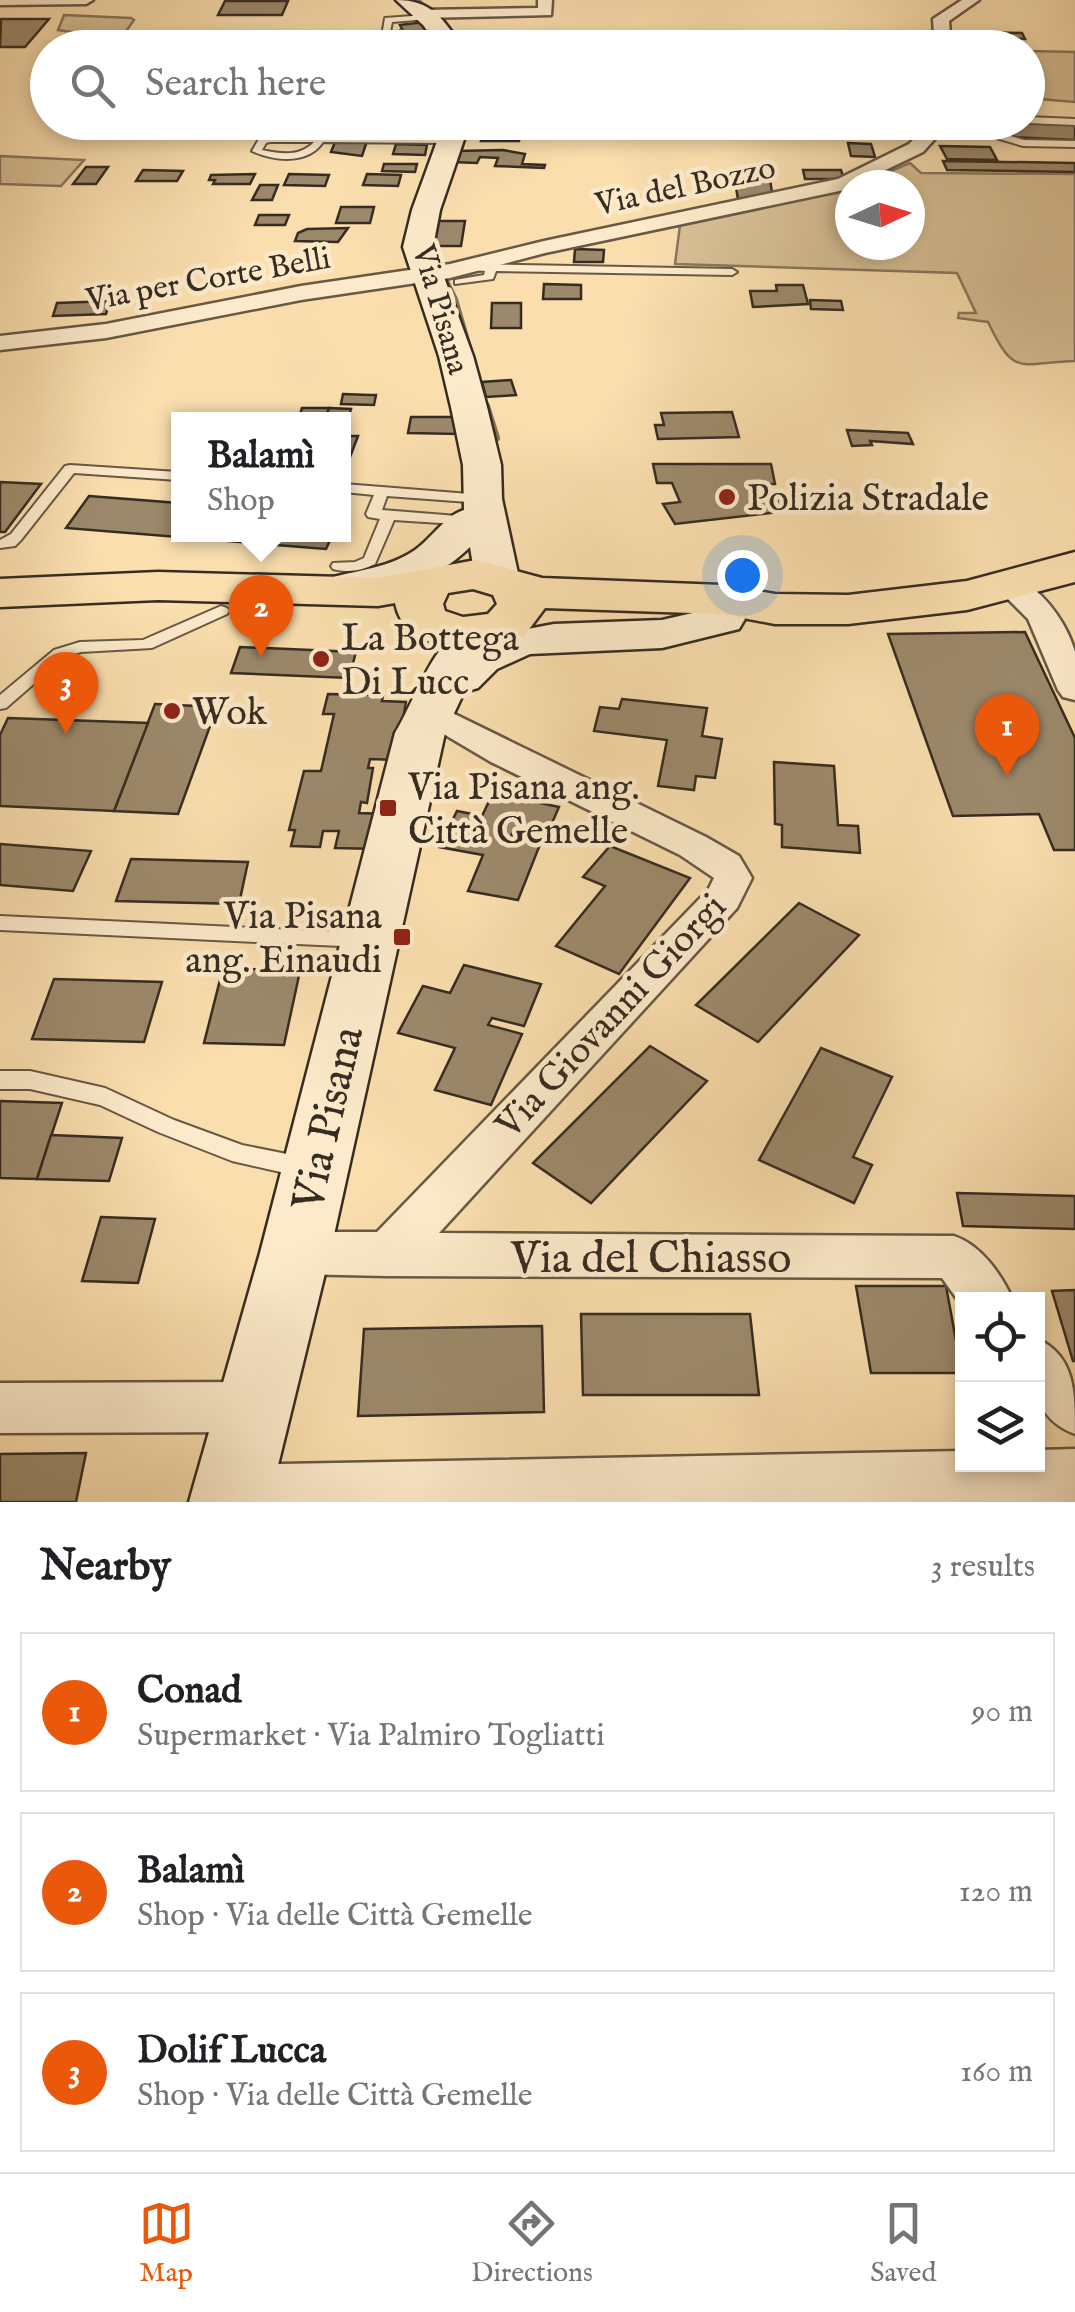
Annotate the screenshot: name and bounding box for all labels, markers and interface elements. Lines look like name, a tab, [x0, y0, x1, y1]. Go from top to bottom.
search box	[30, 30, 1045, 140]
icon: search	[65, 58, 120, 113]
text: Search here	[145, 61, 326, 109]
street label: Via del Bozzo	[591, 148, 779, 227]
north arrow	[835, 170, 925, 260]
street label: Via per Corte Belli	[82, 239, 334, 322]
street label: Via Pisana	[401, 239, 478, 380]
popup	[171, 412, 351, 542]
text: Balamì	[207, 433, 315, 481]
place label: Polizia Stradale	[747, 476, 989, 524]
text: Shop	[207, 481, 275, 522]
marker: Polizia Stradale	[716, 486, 738, 508]
your location	[717, 550, 768, 601]
pin: 2	[228, 574, 294, 657]
place label: La Bottega Di Lucc	[341, 616, 520, 708]
marker: La Bottega Di Lucc	[310, 648, 332, 670]
pin: 3	[34, 652, 98, 734]
place label: Wok	[192, 690, 268, 738]
pin: 1	[974, 694, 1040, 776]
marker: Wok	[161, 700, 183, 722]
place label: Via Pisana ang. Città Gemelle	[407, 765, 640, 857]
marker: Via Pisana ang. Città Gemelle	[377, 797, 399, 819]
street label: Via Giovanni Giorgi	[486, 885, 738, 1150]
place label: Via Pisana ang. Einaudi	[185, 894, 383, 986]
marker: Via Pisana ang. Einaudi	[391, 926, 413, 948]
street label: Via Pisana	[280, 1021, 378, 1218]
street label: Via del Chiasso	[509, 1231, 792, 1288]
map controls	[955, 1292, 1045, 1472]
button: locate	[955, 1292, 1045, 1382]
button: layers	[955, 1382, 1045, 1472]
text: Nearby	[40, 1541, 171, 1594]
text: 3 results	[931, 1547, 1035, 1588]
text: Conad	[137, 1668, 241, 1716]
text: 1	[69, 1692, 80, 1733]
text: 90 m	[972, 1692, 1033, 1733]
text: Supermarket · Via Palmiro Togliatti	[137, 1716, 605, 1757]
text: Balamì	[137, 1848, 245, 1896]
text: 2	[67, 1872, 82, 1913]
text: 120 m	[959, 1872, 1033, 1913]
text: Shop · Via delle Città Gemelle	[137, 1896, 533, 1937]
text: Dolif Lucca	[137, 2028, 326, 2076]
text: 3	[69, 2052, 80, 2093]
text: 160 m	[960, 2052, 1033, 2093]
text: Shop · Via delle Città Gemelle	[137, 2076, 533, 2117]
tab: Map	[139, 2196, 194, 2291]
tab: Directions	[471, 2196, 593, 2291]
tab: Saved	[870, 2196, 936, 2291]

